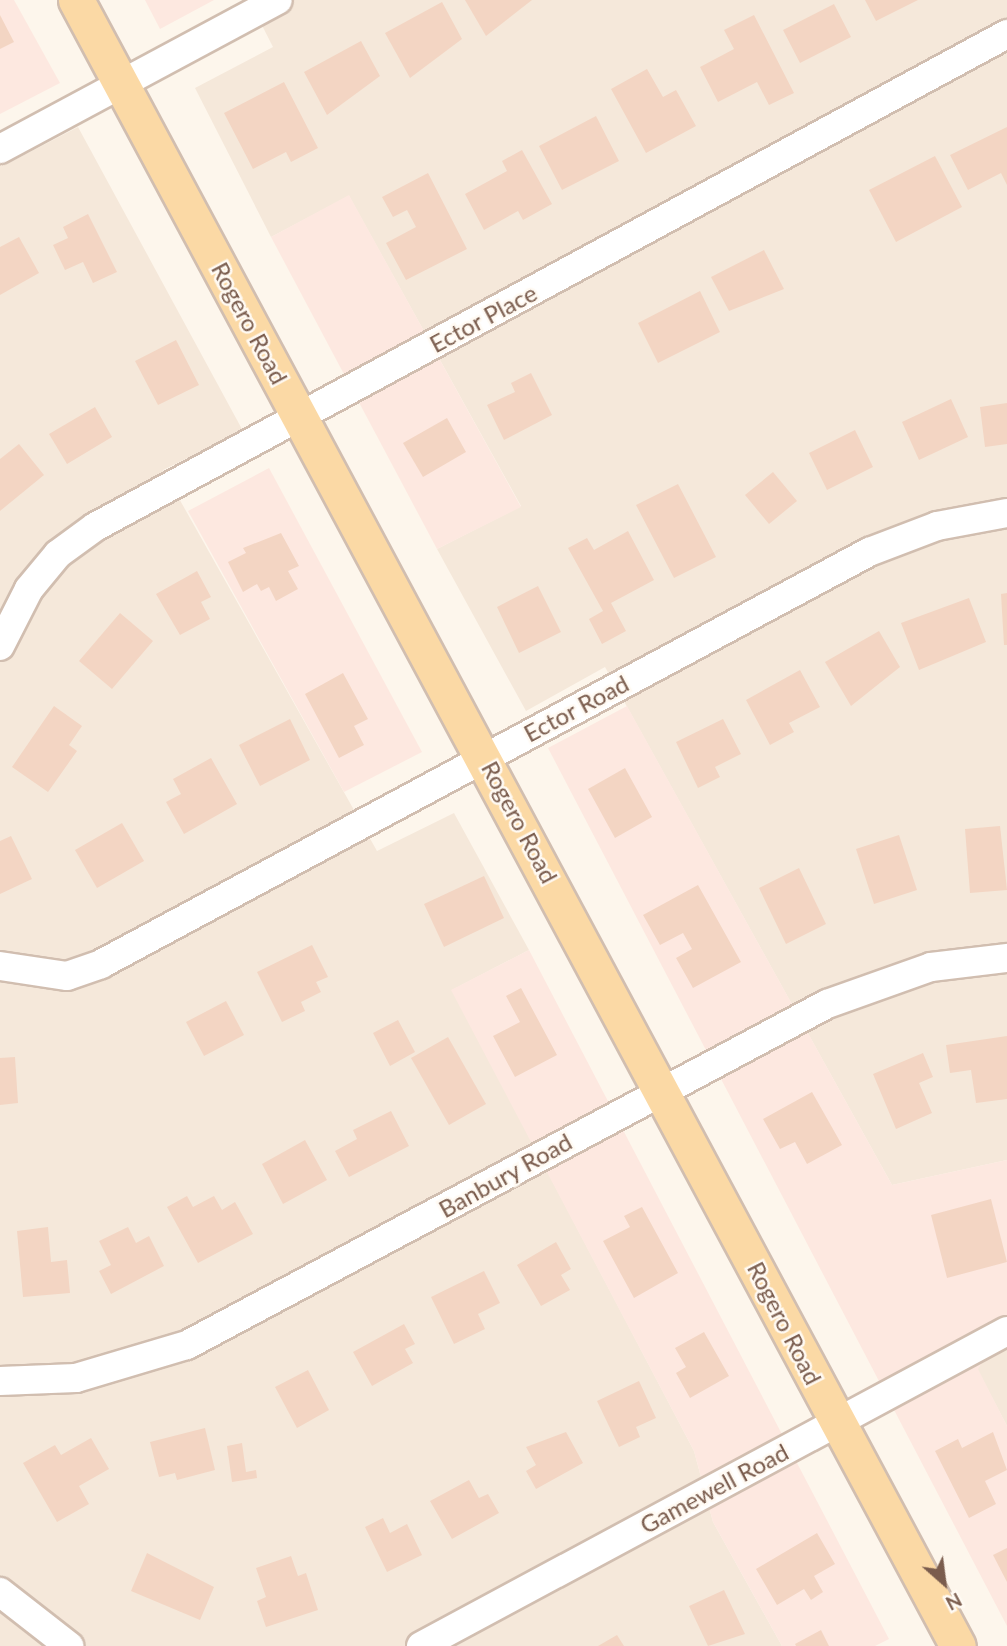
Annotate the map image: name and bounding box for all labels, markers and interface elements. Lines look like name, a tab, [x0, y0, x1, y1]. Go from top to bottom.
street label: Rogero Road	[206, 257, 294, 389]
street label: Ector Place	[424, 278, 542, 358]
street label: Ector Road	[518, 668, 634, 748]
street label: Rogero Road	[476, 756, 564, 888]
street label: Banbury Road	[433, 1127, 577, 1223]
street label: Rogero Road	[742, 1257, 828, 1389]
street label: Gamewell Road	[635, 1437, 793, 1539]
north arrow	[909, 1548, 979, 1618]
text: N	[942, 1588, 966, 1616]

